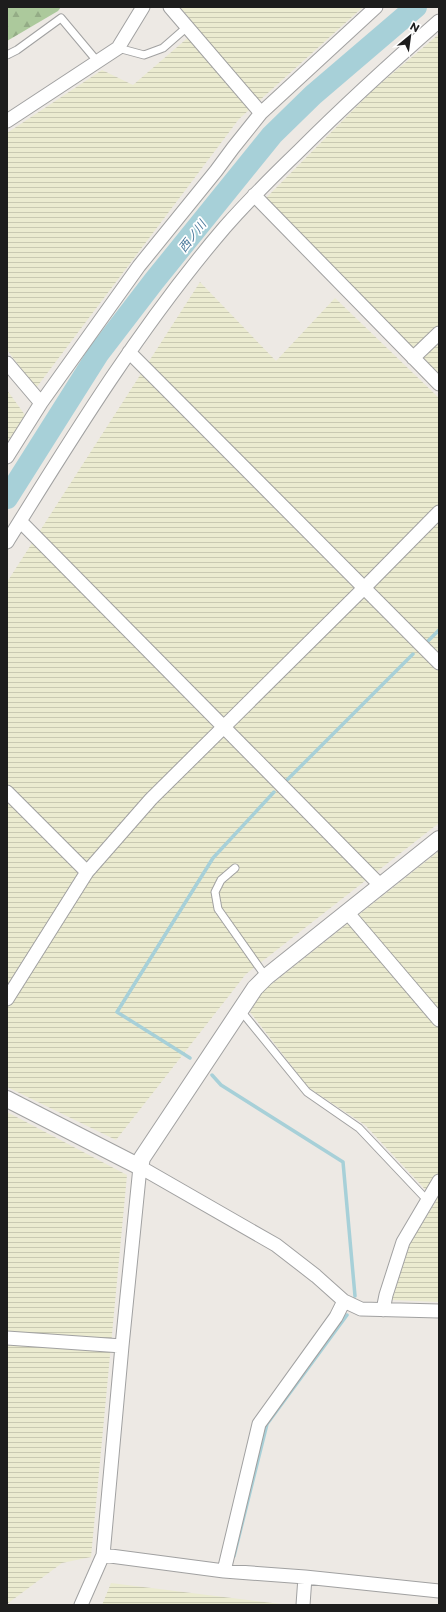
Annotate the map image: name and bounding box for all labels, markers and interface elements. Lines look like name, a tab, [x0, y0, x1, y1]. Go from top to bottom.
north arrow	[390, 16, 430, 56]
text: N	[408, 19, 422, 36]
water label: 西ノ川	[175, 216, 210, 255]

